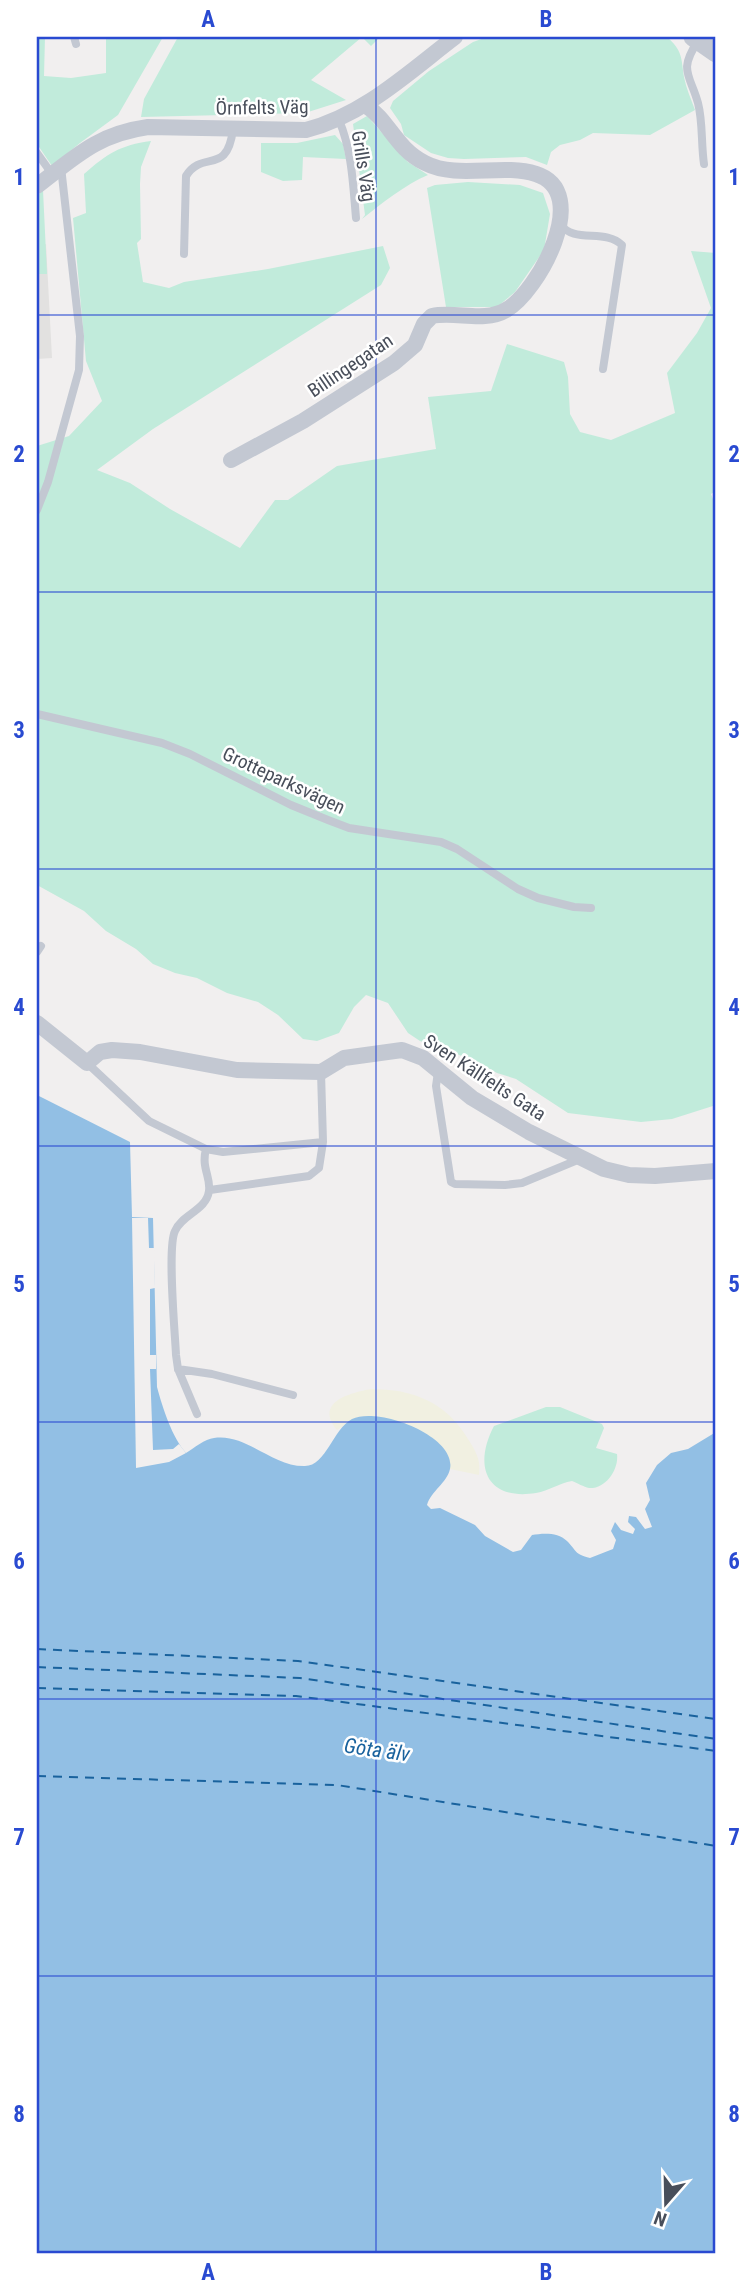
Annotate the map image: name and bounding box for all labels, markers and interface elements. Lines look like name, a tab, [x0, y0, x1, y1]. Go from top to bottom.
text: A	[201, 6, 215, 33]
text: B	[540, 6, 552, 33]
street label: Örnfelts Väg	[215, 95, 309, 120]
street label: Grills Väg	[347, 129, 380, 203]
text: 1	[13, 164, 25, 191]
text: 1	[728, 164, 740, 191]
street label: Billingegatan	[303, 329, 397, 402]
text: 2	[13, 441, 25, 468]
text: 2	[728, 441, 740, 468]
text: 3	[13, 717, 25, 744]
text: 3	[728, 717, 740, 744]
street label: Grotteparksvägen	[219, 742, 349, 819]
text: 4	[13, 994, 25, 1021]
text: 4	[728, 994, 740, 1021]
street label: Sven Källfelts Gata	[419, 1029, 550, 1126]
text: 5	[13, 1271, 25, 1298]
text: 5	[728, 1271, 740, 1298]
text: 6	[13, 1548, 25, 1575]
text: 6	[728, 1548, 740, 1575]
water label: Göta älv	[343, 1734, 413, 1767]
text: 7	[13, 1824, 25, 1851]
text: 7	[728, 1824, 740, 1851]
text: 8	[13, 2101, 25, 2128]
text: 8	[728, 2101, 740, 2128]
north arrow	[630, 2168, 700, 2238]
text: N	[651, 2206, 670, 2231]
text: A	[201, 2259, 215, 2286]
text: B	[540, 2259, 552, 2286]

